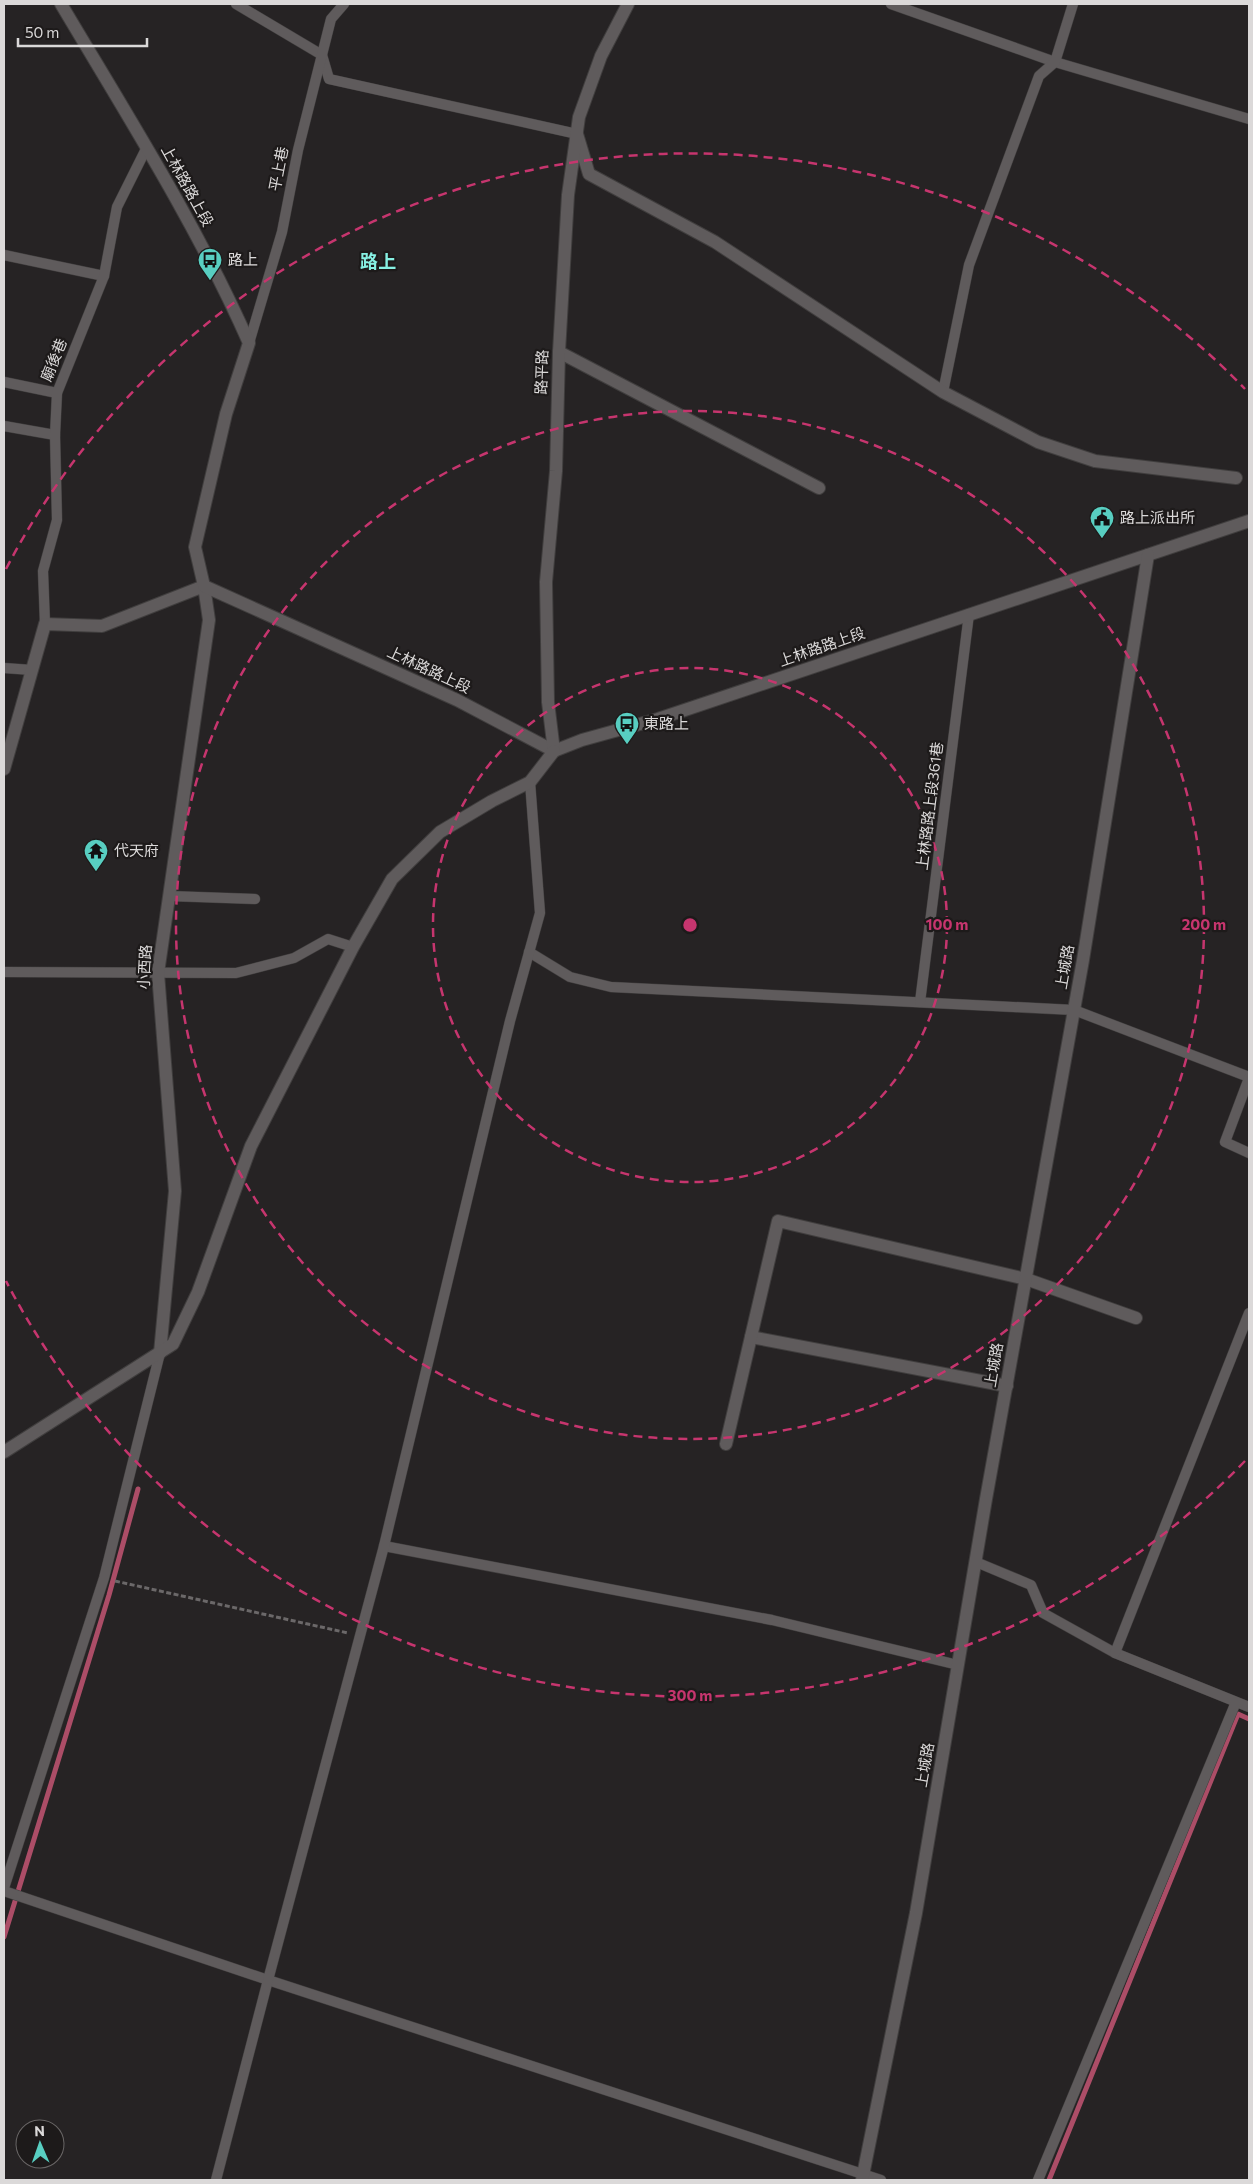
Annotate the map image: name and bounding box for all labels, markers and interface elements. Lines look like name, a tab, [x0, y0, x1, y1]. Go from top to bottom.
scale bar	[18, 15, 146, 47]
text: 50 m	[25, 23, 59, 41]
street label: 上林路路上段	[158, 142, 218, 229]
street label: 平上巷	[265, 145, 291, 193]
bus stop icon: 路上	[197, 247, 223, 281]
place label: 路上	[228, 250, 258, 268]
district label: 路上	[360, 250, 396, 272]
street label: 廟後巷	[36, 335, 70, 384]
street label: 路平路	[531, 349, 551, 395]
public building icon: 路上派出所	[1089, 505, 1115, 539]
place label: 路上派出所	[1120, 508, 1195, 526]
street label: 上林路路上段	[776, 623, 867, 669]
street label: 上林路路上段	[385, 642, 474, 696]
bus stop icon: 東路上	[614, 711, 640, 745]
place label: 東路上	[644, 714, 689, 732]
street label: 上林路路上段361巷	[912, 741, 946, 871]
temple icon: 代天府	[83, 838, 109, 872]
place label: 代天府	[114, 841, 159, 859]
text: 100 m	[926, 915, 968, 933]
text: 200 m	[1182, 915, 1226, 933]
centre of rings	[681, 916, 699, 934]
street label: 上城路	[1051, 943, 1077, 991]
street label: 小西路	[134, 944, 154, 990]
street label: 上城路	[980, 1341, 1006, 1389]
text: 300 m	[668, 1686, 712, 1704]
street label: 上城路	[911, 1741, 937, 1789]
north arrow	[15, 2119, 65, 2169]
text: N	[34, 2122, 45, 2139]

